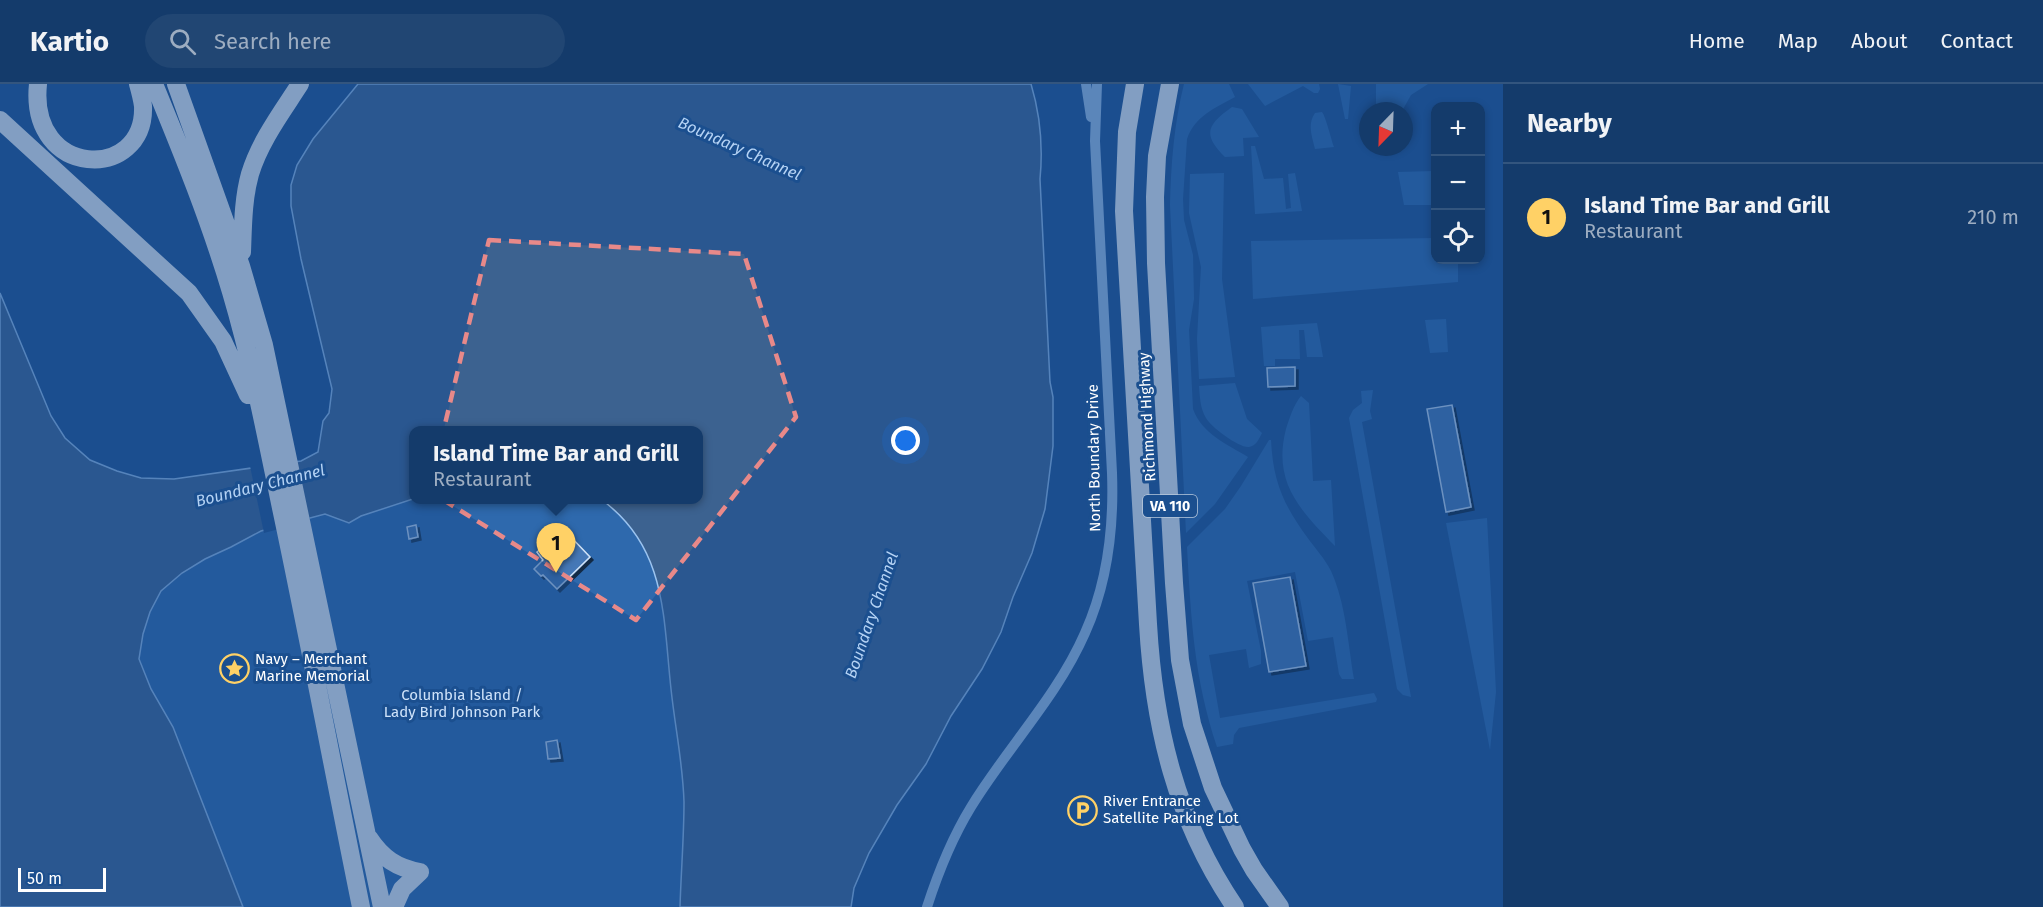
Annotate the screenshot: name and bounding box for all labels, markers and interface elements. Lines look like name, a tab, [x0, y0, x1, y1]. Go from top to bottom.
search box	[145, 14, 565, 68]
text: Kartio	[30, 25, 109, 58]
icon: search	[166, 25, 199, 58]
text: Search here	[214, 28, 332, 55]
text: Home	[1689, 28, 1745, 54]
text: Map	[1778, 28, 1818, 54]
text: About	[1851, 28, 1908, 54]
text: Contact	[1941, 28, 2013, 54]
north arrow	[1359, 102, 1413, 156]
map controls	[1431, 102, 1485, 264]
button: +	[1431, 102, 1485, 156]
text: Nearby	[1527, 108, 1612, 139]
water label: Boundary Channel	[675, 113, 804, 184]
button: −	[1431, 156, 1485, 210]
text: Island Time Bar and Grill	[1584, 192, 1830, 219]
text: 1	[1542, 205, 1551, 229]
text: 210 m	[1967, 205, 2019, 229]
button: locate	[1431, 210, 1485, 264]
text: Restaurant	[1584, 219, 1682, 243]
street label: Richmond Highway	[1135, 351, 1159, 482]
street label: North Boundary Drive	[1084, 384, 1104, 532]
popup	[409, 426, 703, 504]
your location	[891, 426, 920, 455]
text: Island Time Bar and Grill	[433, 440, 679, 467]
water label: Boundary Channel	[194, 460, 327, 511]
text: Restaurant	[433, 467, 532, 491]
road number: VA 110	[1143, 495, 1197, 517]
pin: 1	[536, 524, 576, 573]
water label: Boundary Channel	[841, 549, 902, 681]
place label: Navy – Merchant Marine Memorial	[255, 650, 370, 685]
place icon: Navy – Merchant Marine Memorial	[218, 652, 250, 684]
park label: Columbia Island / Lady Bird Johnson Park	[384, 686, 541, 721]
place label: River Entrance Satellite Parking Lot	[1103, 792, 1239, 827]
parking icon: River Entrance Satellite Parking Lot	[1066, 794, 1098, 826]
scale bar	[18, 865, 106, 892]
text: 50 m	[27, 869, 62, 888]

